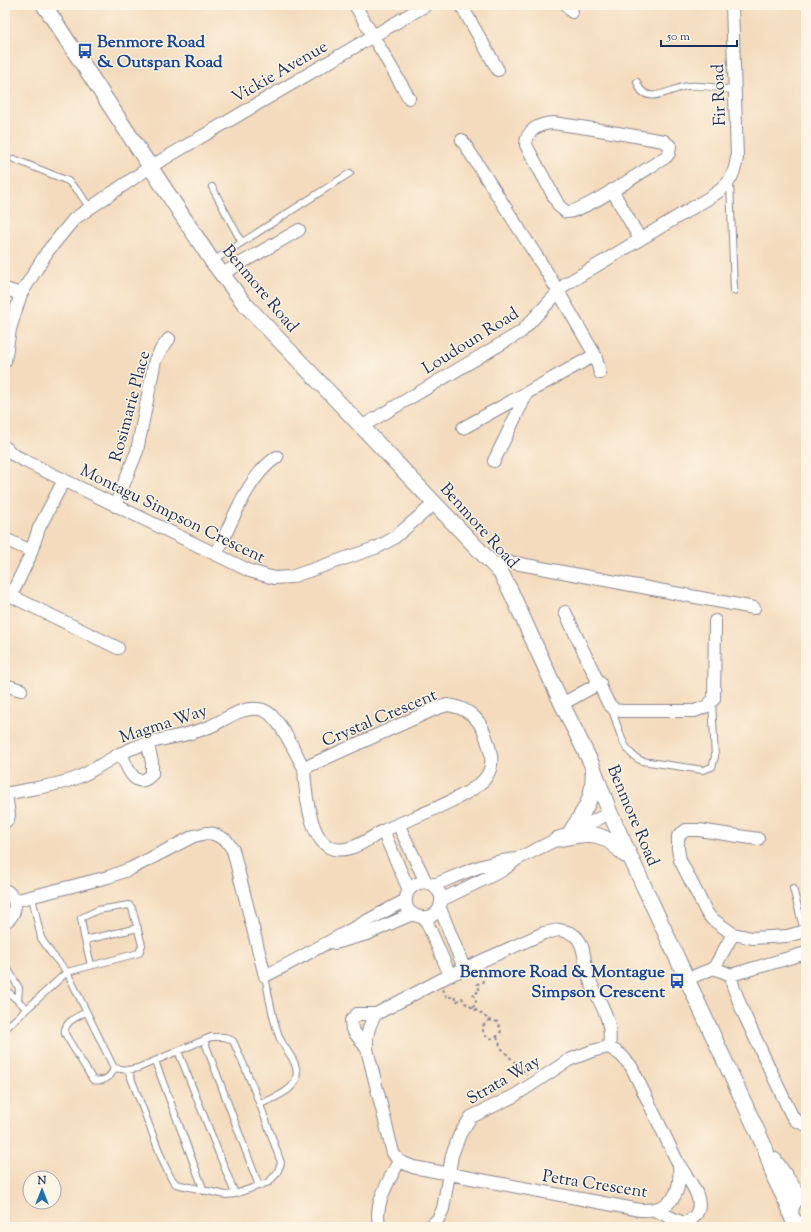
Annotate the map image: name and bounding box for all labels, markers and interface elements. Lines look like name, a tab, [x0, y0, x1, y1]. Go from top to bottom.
scale bar	[661, 22, 737, 48]
text: 50 m	[666, 28, 690, 46]
place label: Benmore Road & Outspan Road	[97, 31, 223, 75]
street label: Vickie Avenue	[227, 35, 333, 110]
bus stop icon: Benmore Road & Outspan Road	[76, 42, 94, 60]
street label: Fir Road	[707, 63, 733, 126]
street label: Benmore Road	[216, 240, 304, 339]
street label: Loudoun Road	[418, 302, 524, 381]
street label: Rosimarie Place	[105, 348, 157, 465]
street label: Montagu Simpson Crescent	[75, 459, 269, 570]
street label: Benmore Road	[433, 478, 524, 575]
street label: Crystal Crescent	[319, 684, 441, 754]
street label: Magma Way	[117, 699, 211, 750]
street label: Benmore Road	[600, 761, 664, 871]
place label: Benmore Road & Montague Simpson Crescent	[460, 961, 665, 1005]
bus stop icon: Benmore Road & Montague Simpson Crescent	[668, 972, 686, 990]
street label: Strata Way	[463, 1050, 546, 1111]
street label: Petra Crescent	[540, 1165, 649, 1205]
north arrow	[22, 1170, 62, 1210]
text: N	[37, 1173, 47, 1189]

